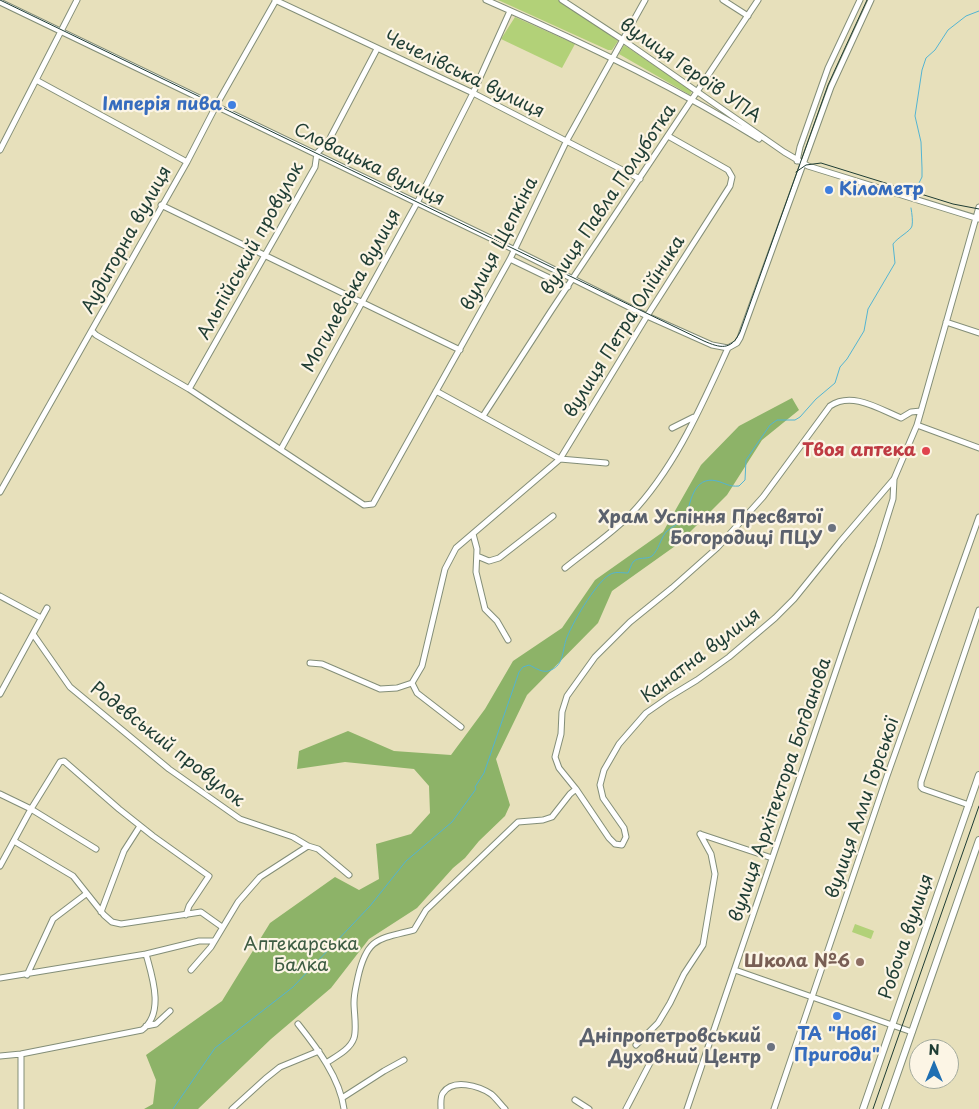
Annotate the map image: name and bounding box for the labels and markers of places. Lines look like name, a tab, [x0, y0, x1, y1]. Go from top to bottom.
place label: Імперія пива	[102, 94, 222, 116]
marker: Імперія пива	[226, 99, 238, 111]
place label: Кілометр	[839, 179, 924, 201]
marker: Кілометр	[823, 184, 835, 196]
place label: Твоя аптека	[802, 440, 916, 462]
marker: Твоя аптека	[920, 445, 932, 457]
place label: Храм Успіння Пресвятої Богородиці ПЦУ	[598, 507, 822, 550]
marker: Храм Успіння Пресвятої Богородиці ПЦУ	[826, 522, 838, 534]
place label: Школа №6	[744, 951, 850, 973]
marker: Школа №6	[854, 956, 866, 968]
marker: ТА "Нові Пригоди"	[831, 1010, 843, 1022]
place label: ТА "Нові Пригоди"	[794, 1024, 880, 1066]
place label: Дніпропетровський Духовний Центр	[580, 1026, 761, 1068]
marker: Дніпропетровський Духовний Центр	[765, 1041, 777, 1053]

